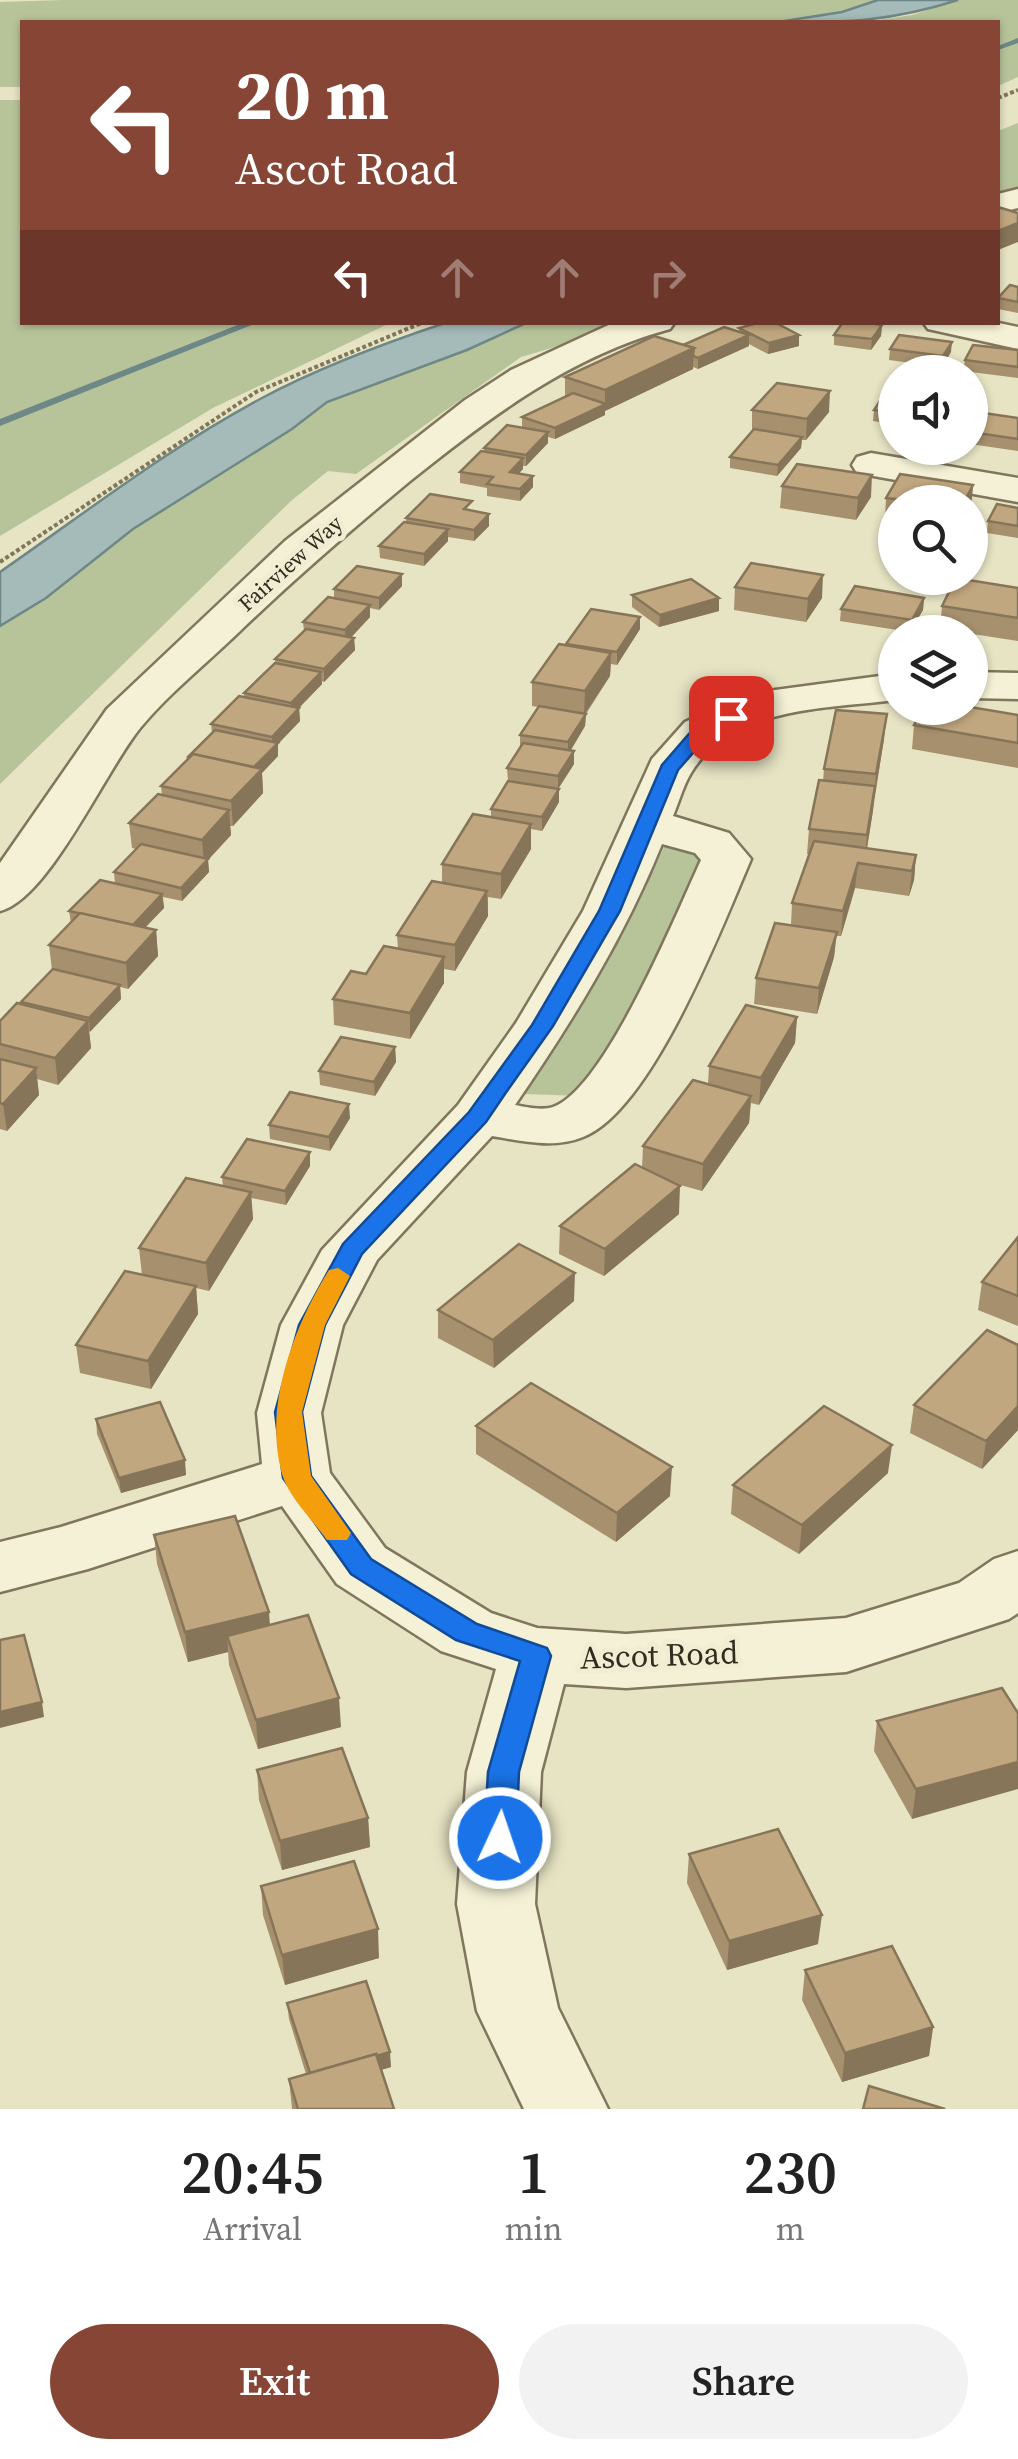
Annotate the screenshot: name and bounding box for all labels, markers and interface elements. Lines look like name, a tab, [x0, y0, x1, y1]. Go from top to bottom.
text: 20 m	[235, 46, 389, 142]
icon: left	[70, 60, 200, 190]
text: Ascot Road	[235, 137, 458, 199]
icon: left	[325, 250, 380, 305]
icon: ahead	[430, 250, 485, 305]
icon: ahead	[535, 250, 590, 305]
icon: right	[640, 250, 695, 305]
map controls	[878, 355, 988, 725]
button: sound	[878, 355, 988, 465]
button: search	[878, 485, 988, 595]
street label: Fairview Way	[231, 508, 349, 618]
button: layers	[878, 615, 988, 725]
pin	[689, 676, 774, 761]
icon: arrive	[704, 691, 759, 746]
street label: Ascot Road	[579, 1630, 739, 1680]
position arrow	[448, 1786, 552, 1890]
text: 20:45	[181, 2131, 324, 2213]
text: 1	[518, 2131, 549, 2213]
text: 230	[743, 2131, 837, 2213]
text: Arrival	[203, 2207, 302, 2251]
text: min	[505, 2207, 562, 2251]
text: m	[776, 2207, 805, 2251]
button: Exit	[50, 2324, 499, 2439]
button: Share	[519, 2324, 968, 2439]

